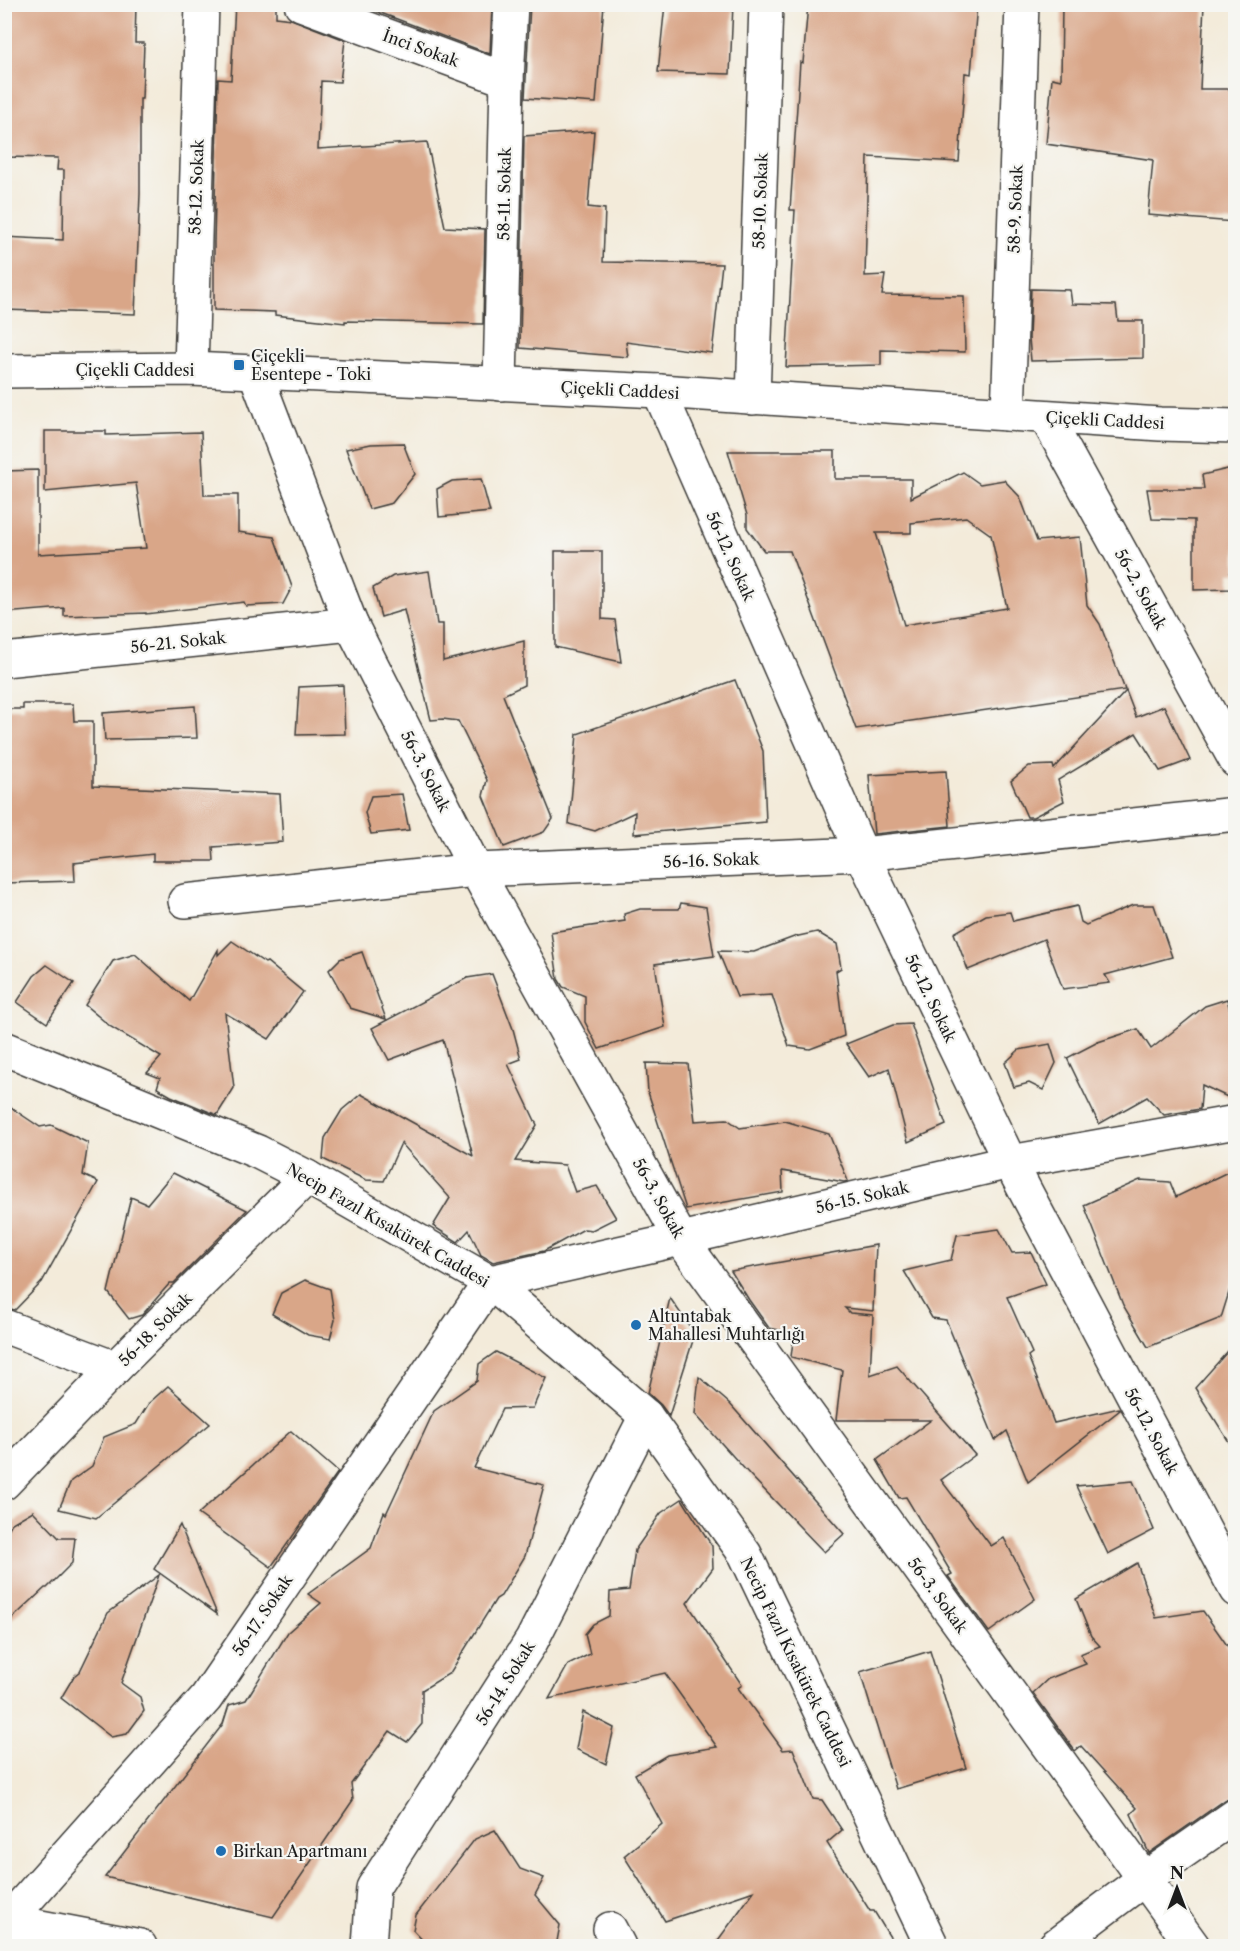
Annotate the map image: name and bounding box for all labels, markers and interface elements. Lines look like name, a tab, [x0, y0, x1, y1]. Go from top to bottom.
street label: İnci Sokak	[380, 25, 463, 71]
street label: 58-12. Sokak	[184, 138, 208, 235]
street label: 58-11. Sokak	[493, 146, 515, 241]
street label: 58-10. Sokak	[748, 152, 772, 249]
street label: 58-9. Sokak	[1003, 164, 1027, 254]
place label: Çiçekli Esentepe - Toki	[251, 346, 371, 384]
marker: Çiçekli Esentepe - Toki	[232, 358, 246, 372]
street label: Çiçekli Caddesi	[76, 360, 195, 380]
street label: Çiçekli Caddesi	[560, 377, 680, 403]
street label: Çiçekli Caddesi	[1045, 407, 1165, 433]
street label: 56-12. Sokak	[702, 508, 760, 604]
street label: 56-2. Sokak	[1111, 545, 1172, 633]
street label: 56-21. Sokak	[129, 627, 227, 657]
street label: 56-3. Sokak	[397, 727, 455, 816]
street label: 56-16. Sokak	[663, 848, 760, 872]
street label: 56-12. Sokak	[901, 951, 961, 1046]
street label: 56-3. Sokak	[629, 1154, 690, 1242]
street label: Necip Fazıl Kısakürek Caddesi	[283, 1159, 493, 1291]
street label: 56-15. Sokak	[813, 1176, 911, 1217]
street label: 56-18. Sokak	[114, 1288, 196, 1370]
place label: Altuntabak Mahallesi Muhtarlığı	[647, 1306, 805, 1344]
marker: Altuntabak Mahallesi Muhtarlığı	[629, 1318, 643, 1332]
street label: 56-12. Sokak	[1121, 1384, 1184, 1479]
street label: 56-3. Sokak	[904, 1553, 973, 1637]
street label: Necip Fazıl Kısakürek Caddesi	[736, 1554, 856, 1770]
street label: 56-17. Sokak	[228, 1570, 297, 1659]
street label: 56-14. Sokak	[471, 1637, 539, 1729]
place label: Birkan Apartmanı	[233, 1841, 368, 1861]
marker: Birkan Apartmanı	[214, 1844, 228, 1858]
north arrow	[1147, 1858, 1207, 1918]
text: N	[1170, 1863, 1184, 1883]

